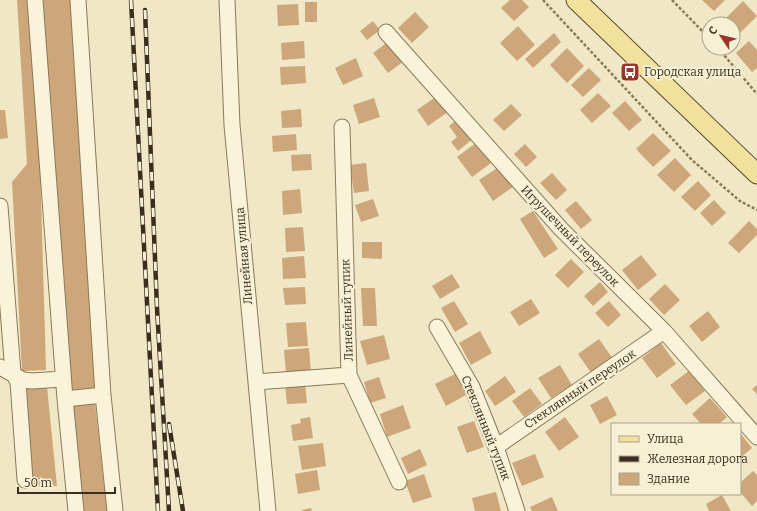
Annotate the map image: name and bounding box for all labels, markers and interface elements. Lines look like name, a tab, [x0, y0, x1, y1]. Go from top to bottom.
north arrow	[701, 16, 741, 56]
text: С	[706, 24, 721, 37]
bus stop icon: Городская улица	[619, 61, 641, 83]
place label: Городская улица	[644, 65, 742, 79]
street label: Игрушечный переулок	[518, 183, 622, 289]
street label: Линейная улица	[233, 206, 255, 305]
street label: Линейный тупик	[338, 259, 356, 361]
street label: Стеклянный переулок	[522, 346, 638, 432]
street label: Стеклянный тупик	[459, 373, 513, 483]
legend	[611, 423, 741, 495]
text: Улица	[647, 432, 684, 446]
text: Железная дорога	[647, 452, 748, 466]
scale bar	[18, 469, 115, 495]
text: Здание	[647, 472, 690, 486]
text: 50 m	[24, 476, 53, 490]

